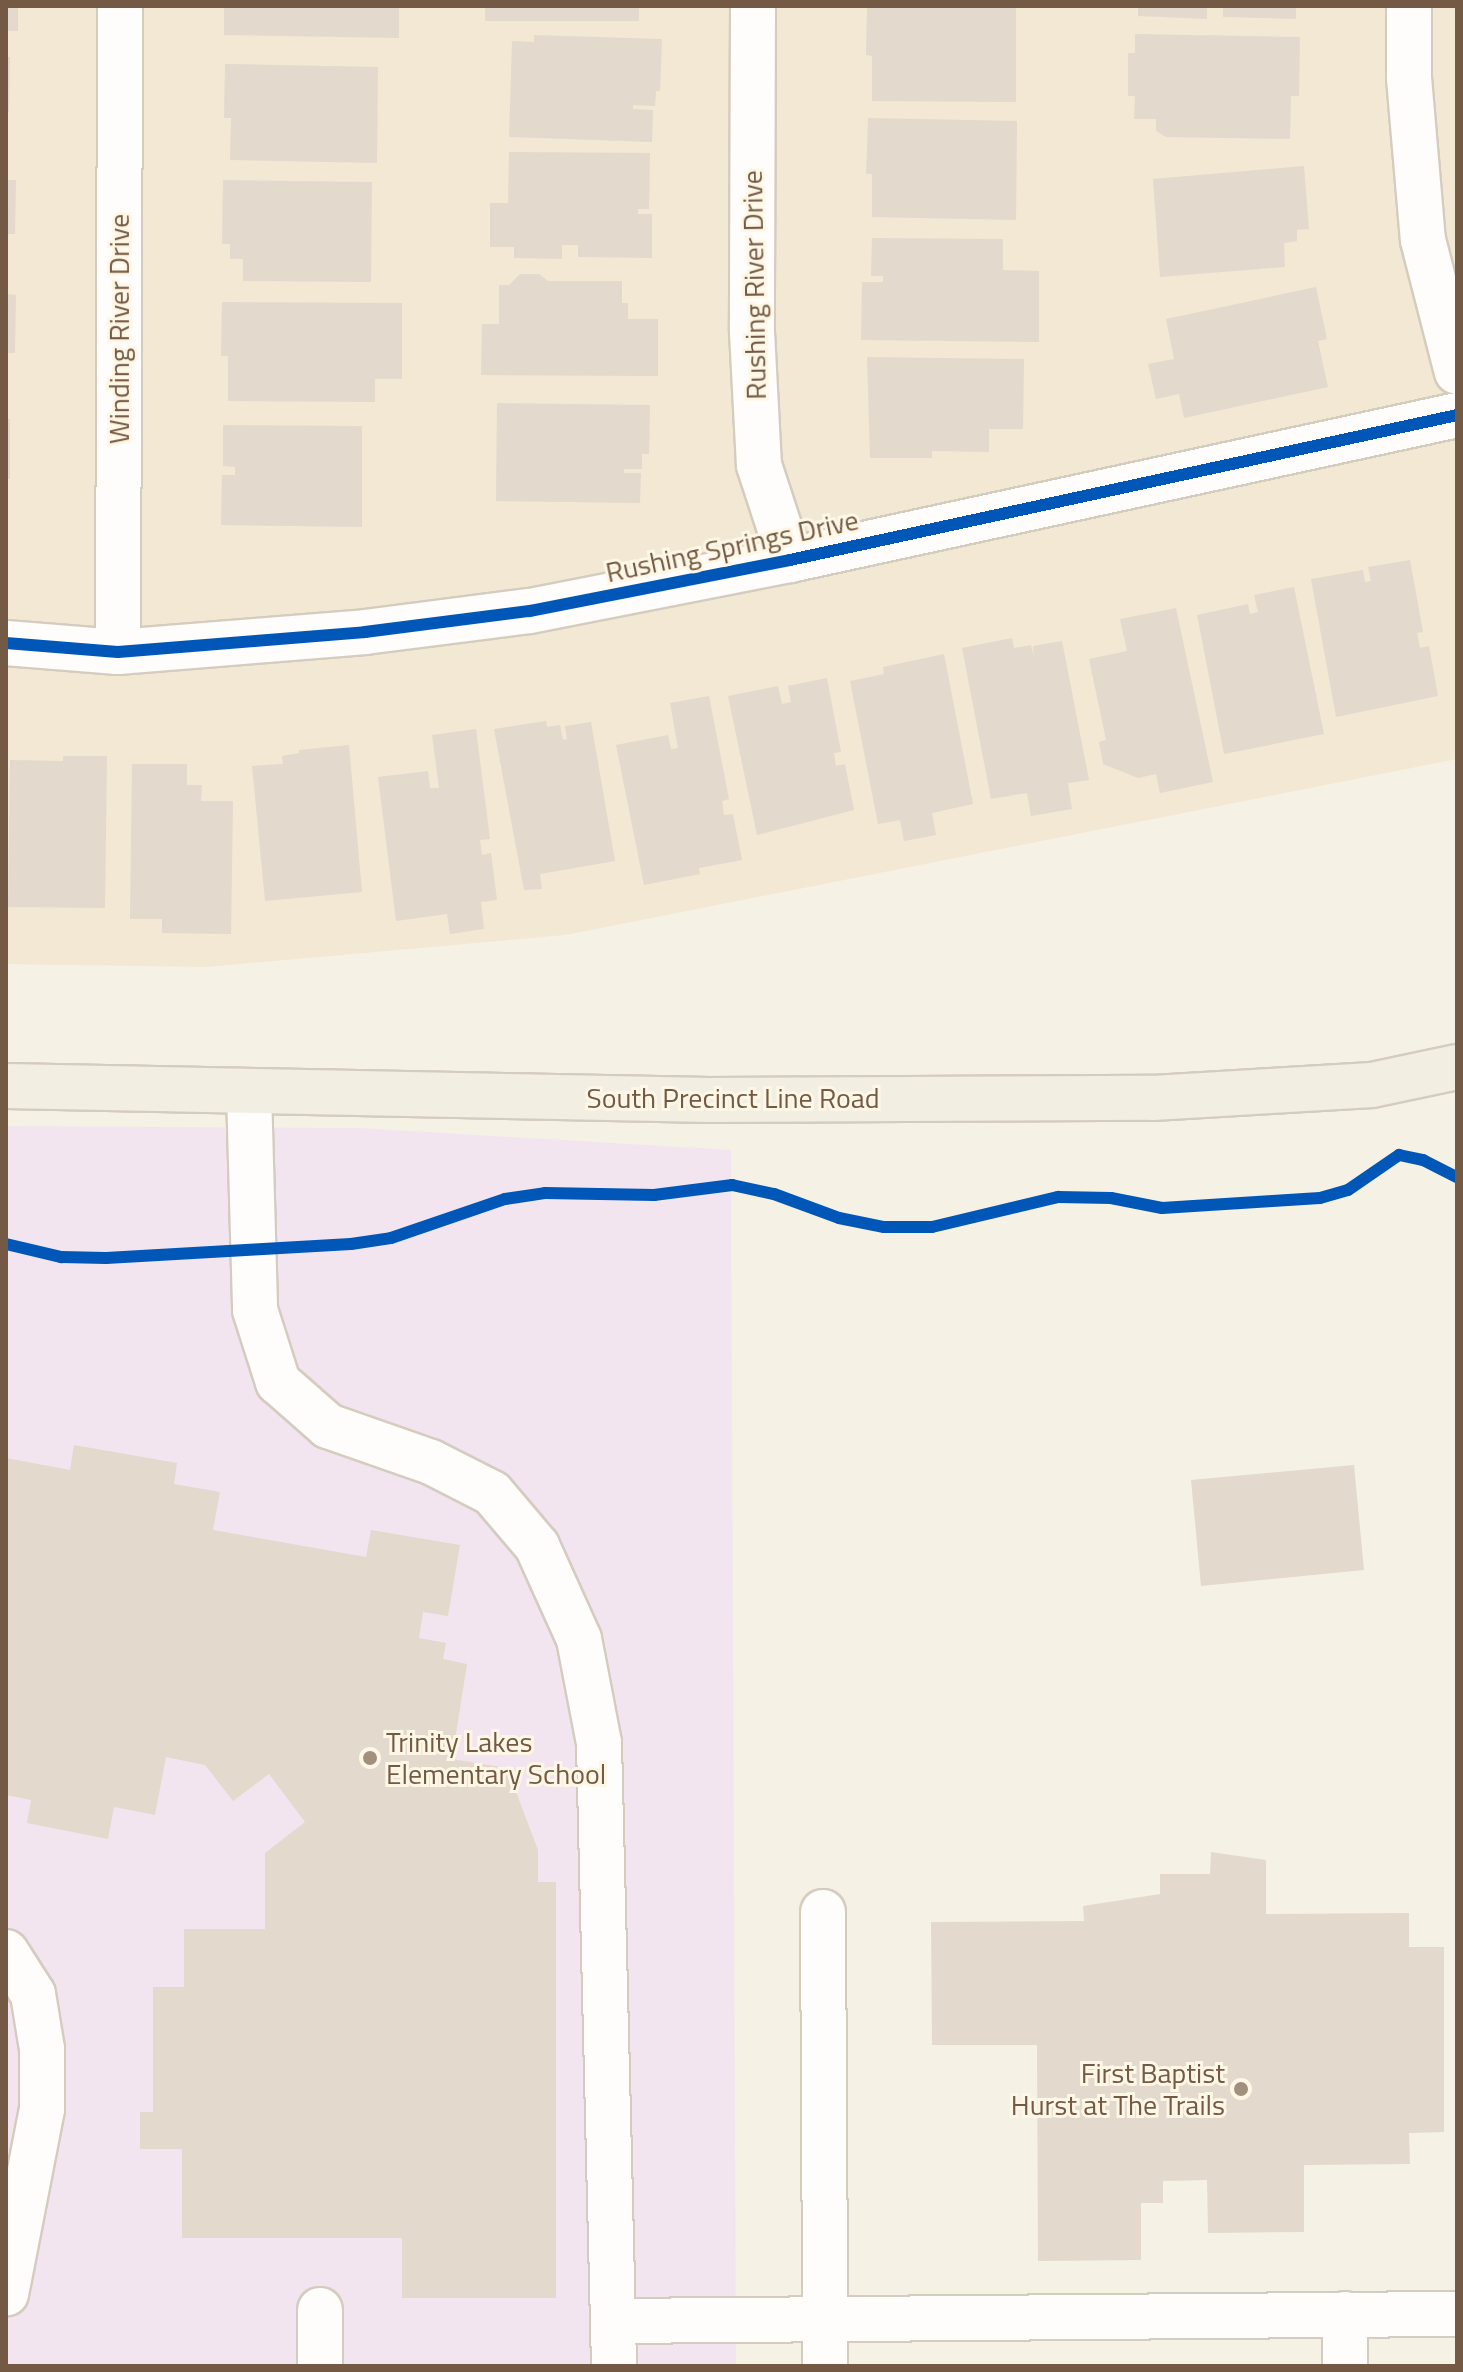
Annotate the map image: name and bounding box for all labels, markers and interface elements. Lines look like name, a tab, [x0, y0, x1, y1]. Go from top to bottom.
street label: Rushing River Drive	[735, 170, 773, 400]
street label: Winding River Drive	[102, 214, 136, 444]
street label: Rushing Springs Drive	[603, 503, 861, 589]
street label: South Precinct Line Road	[586, 1081, 880, 1115]
place label: Trinity Lakes Elementary School	[386, 1725, 606, 1791]
marker: Trinity Lakes Elementary School	[361, 1749, 379, 1767]
place label: First Baptist Hurst at The Trails	[1011, 2056, 1225, 2122]
marker: First Baptist Hurst at The Trails	[1232, 2080, 1250, 2098]

